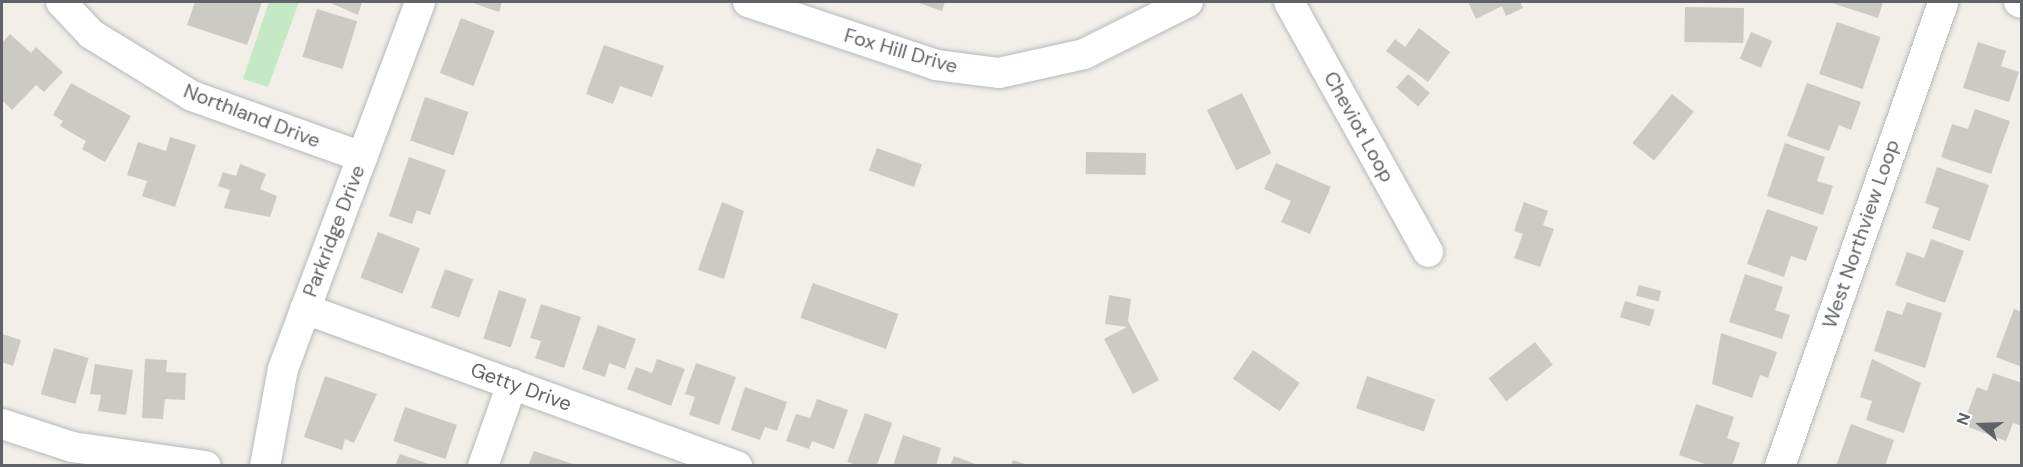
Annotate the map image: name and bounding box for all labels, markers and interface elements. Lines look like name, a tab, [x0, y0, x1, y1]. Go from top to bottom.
street label: Fox Hill Drive	[841, 23, 961, 79]
street label: Cheviot Loop	[1319, 67, 1399, 187]
street label: Northland Drive	[180, 79, 324, 153]
street label: West Northview Loop	[1817, 137, 1905, 331]
street label: Parkridge Drive	[298, 162, 370, 300]
street label: Getty Drive	[467, 358, 575, 416]
north arrow	[1951, 395, 2011, 455]
text: N	[1952, 410, 1975, 428]

